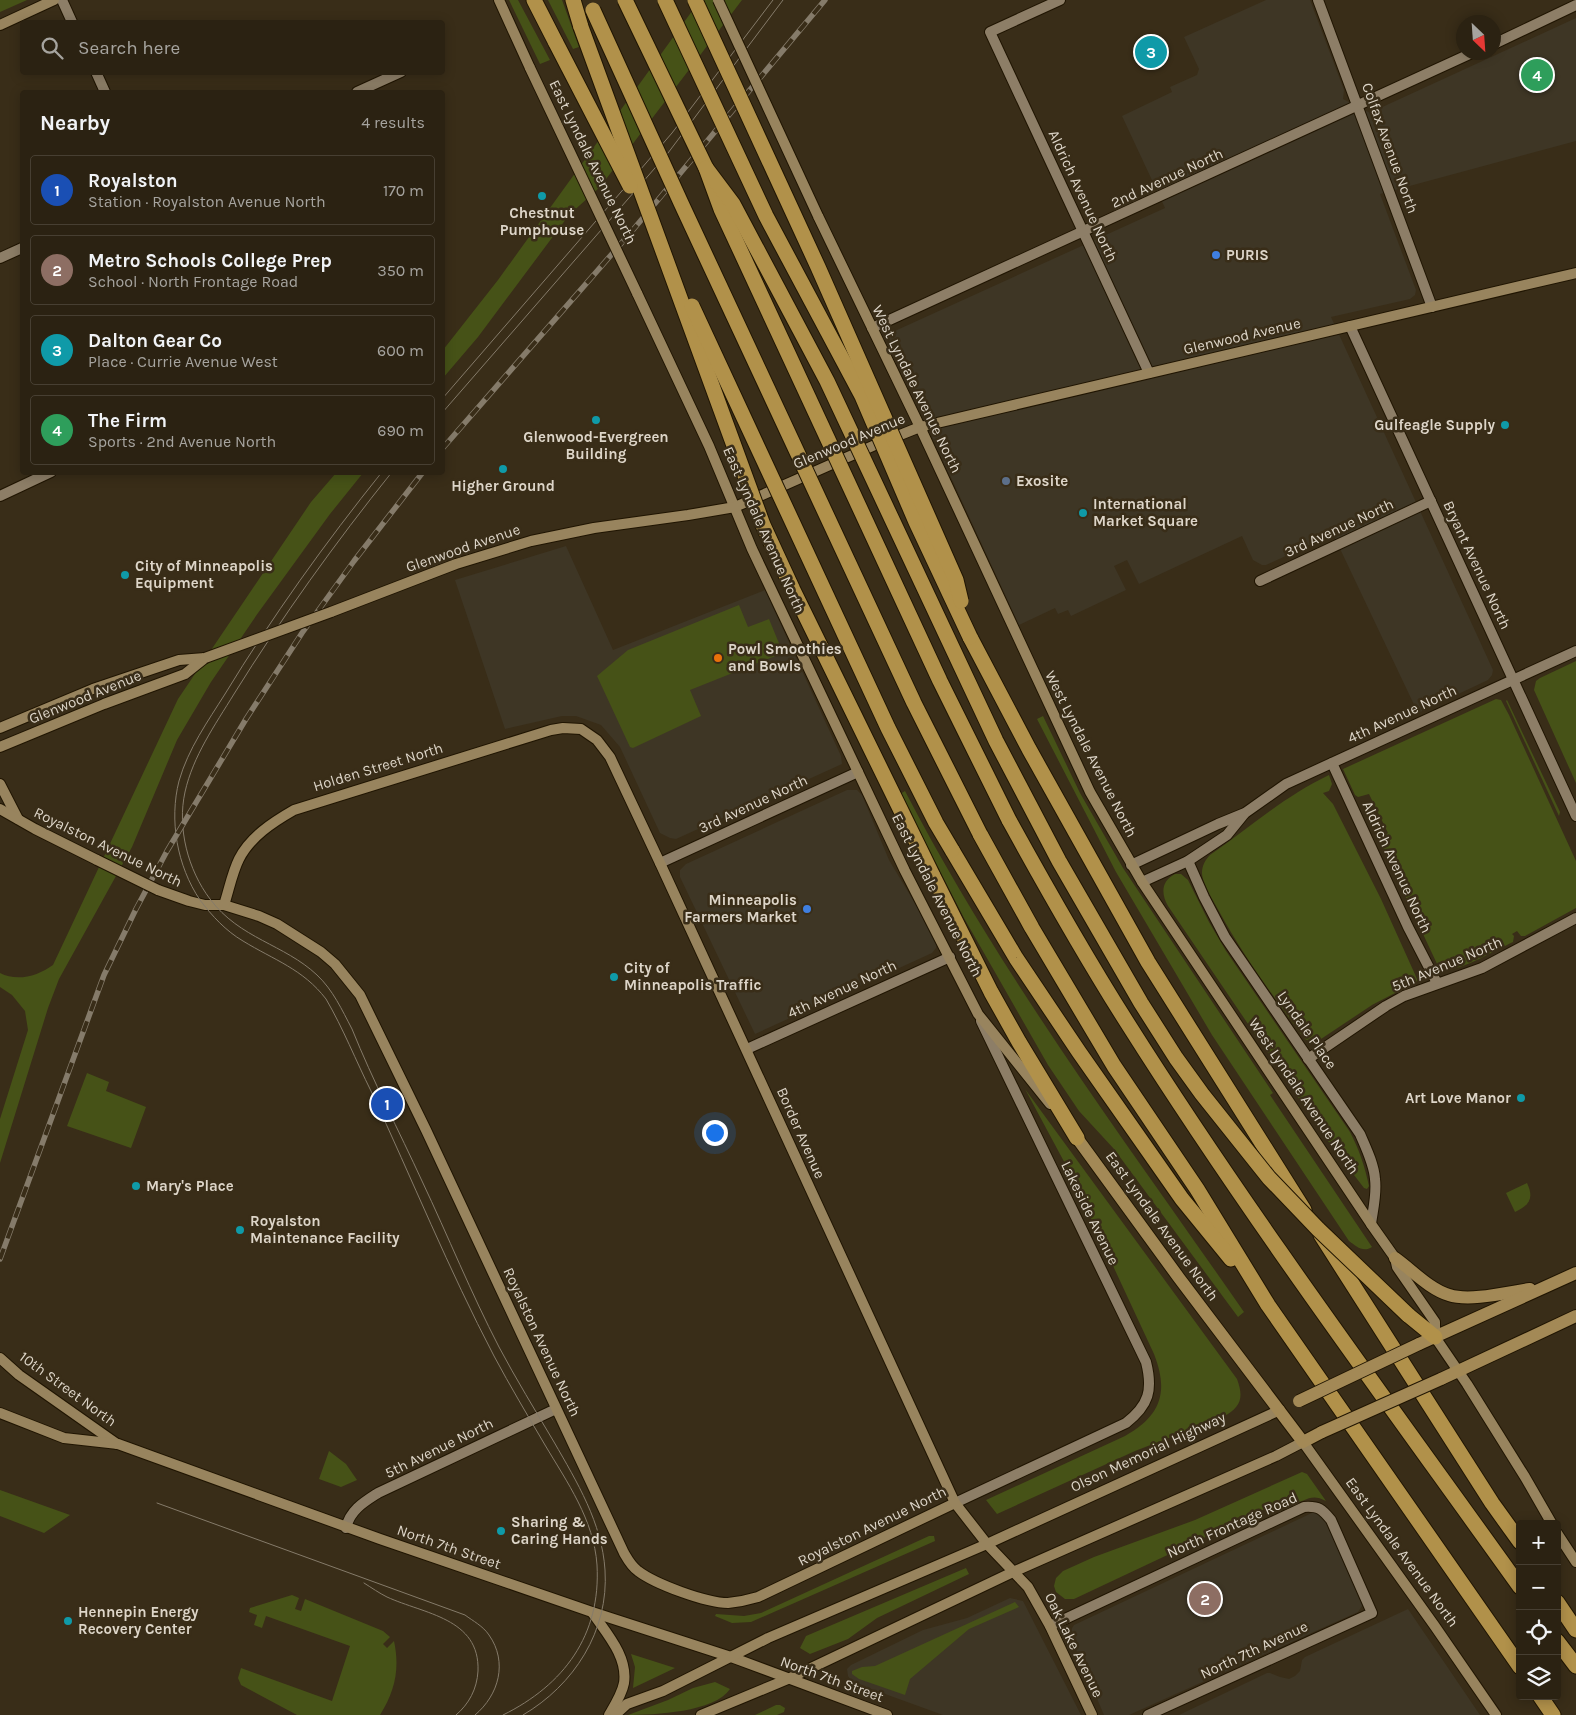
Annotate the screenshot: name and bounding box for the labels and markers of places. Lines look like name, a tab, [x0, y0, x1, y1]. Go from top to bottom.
pin: 3	[1135, 33, 1167, 71]
pin: 4	[1521, 56, 1553, 94]
marker: Chestnut Pumphouse	[536, 190, 548, 202]
place label: Chestnut Pumphouse	[500, 204, 584, 239]
place label: PURIS	[1226, 246, 1269, 264]
marker: PURIS	[1210, 249, 1222, 261]
marker: Glenwood-Evergreen Building	[590, 414, 602, 426]
place label: Gulfeagle Supply	[1374, 416, 1495, 434]
marker: Gulfeagle Supply	[1499, 419, 1511, 431]
place label: Glenwood-Evergreen Building	[523, 428, 669, 463]
marker: Higher Ground	[497, 463, 509, 475]
place label: Exosite	[1016, 472, 1068, 490]
marker: Exosite	[1000, 475, 1012, 487]
place label: Higher Ground	[451, 477, 555, 495]
place label: International Market Square	[1093, 495, 1198, 530]
marker: International Market Square	[1077, 507, 1089, 519]
place label: City of Minneapolis Equipment	[135, 557, 273, 592]
marker: City of Minneapolis Equipment	[119, 569, 131, 581]
place label: Powl Smoothies and Bowls	[728, 640, 842, 675]
marker: Powl Smoothies and Bowls	[712, 652, 724, 664]
place label: Minneapolis Farmers Market	[684, 891, 797, 926]
marker: Minneapolis Farmers Market	[801, 903, 813, 915]
place label: City of Minneapolis Traffic	[624, 959, 762, 994]
marker: City of Minneapolis Traffic	[608, 971, 620, 983]
pin: 1	[371, 1085, 403, 1123]
place label: Art Love Manor	[1405, 1089, 1511, 1107]
marker: Art Love Manor	[1515, 1092, 1527, 1104]
place label: Mary's Place	[146, 1177, 234, 1195]
marker: Mary's Place	[130, 1180, 142, 1192]
place label: Royalston Maintenance Facility	[250, 1212, 400, 1247]
marker: Royalston Maintenance Facility	[234, 1224, 246, 1236]
place label: Sharing & Caring Hands	[511, 1513, 608, 1548]
marker: Sharing & Caring Hands	[495, 1525, 507, 1537]
pin: 2	[1189, 1580, 1221, 1618]
place label: Hennepin Energy Recovery Center	[78, 1603, 199, 1638]
marker: Hennepin Energy Recovery Center	[62, 1615, 74, 1627]

